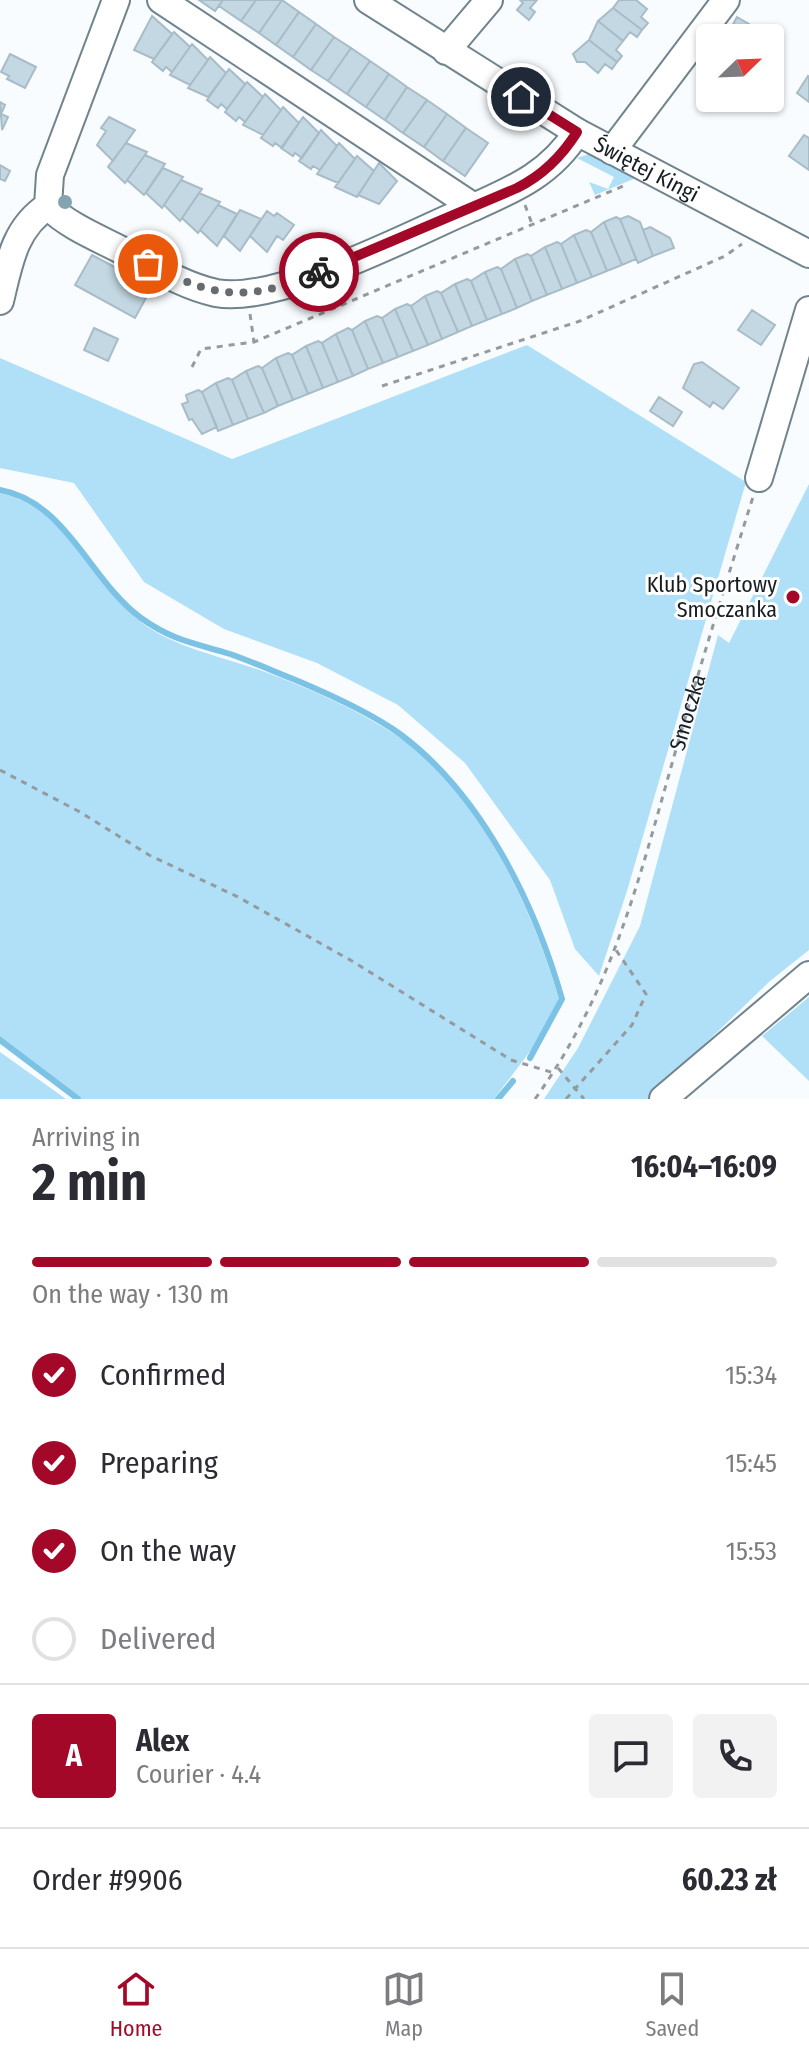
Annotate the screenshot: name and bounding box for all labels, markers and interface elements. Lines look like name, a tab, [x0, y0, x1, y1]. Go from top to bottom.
north arrow	[696, 24, 784, 112]
map controls	[696, 24, 784, 112]
pin	[487, 63, 555, 131]
icon: home	[499, 75, 543, 119]
street label: Świętej Kingi	[589, 130, 704, 208]
pin	[114, 230, 182, 298]
courier	[279, 232, 359, 312]
icon: bag	[126, 242, 170, 286]
icon: bike	[297, 250, 341, 294]
place label: Klub Sportowy Smoczanka	[647, 571, 777, 623]
marker: Klub Sportowy Smoczanka	[784, 588, 802, 606]
street label: Smoczka	[663, 671, 712, 754]
text: Arriving in	[32, 1122, 141, 1153]
text: 16:04–16:09	[631, 1149, 777, 1185]
text: 2 min	[32, 1151, 147, 1214]
text: On the way · 130 m	[32, 1279, 229, 1310]
icon: check	[32, 1353, 76, 1397]
text: Confirmed	[100, 1357, 226, 1393]
text: 15:34	[725, 1360, 777, 1391]
icon: check	[32, 1441, 76, 1485]
text: Preparing	[100, 1445, 218, 1481]
text: 15:45	[725, 1448, 777, 1479]
icon: check	[32, 1529, 76, 1573]
text: On the way	[100, 1533, 236, 1569]
text: 15:53	[726, 1536, 777, 1567]
text: Delivered	[100, 1621, 216, 1657]
button: chat	[589, 1714, 673, 1798]
button: phone	[693, 1714, 777, 1798]
text: Alex	[136, 1723, 189, 1759]
text: A	[66, 1738, 82, 1774]
text: Courier · 4.4	[136, 1759, 261, 1790]
text: Order #9906	[32, 1862, 183, 1898]
text: 60.23 zł	[682, 1862, 777, 1898]
tab: Home	[110, 1967, 162, 2042]
tab: Map	[382, 1967, 426, 2042]
tab: Saved	[645, 1967, 699, 2042]

